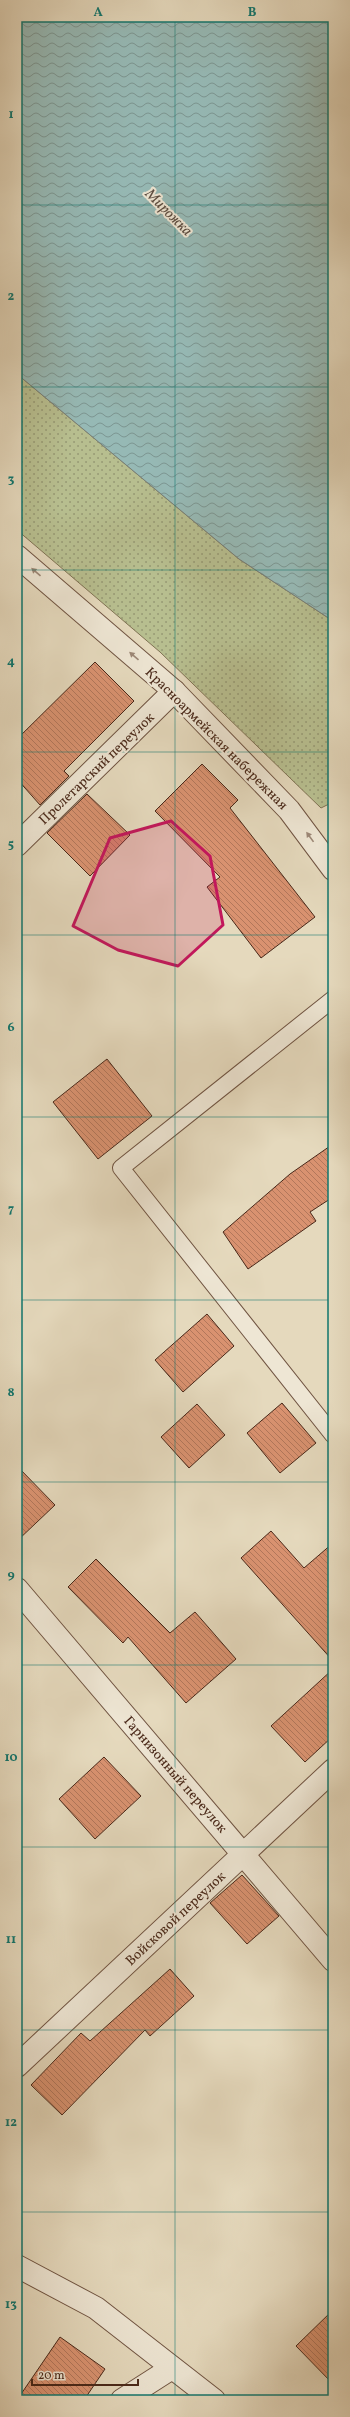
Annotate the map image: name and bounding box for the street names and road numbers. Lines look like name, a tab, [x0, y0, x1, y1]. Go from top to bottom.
street label: Красноармейская набережная	[140, 663, 292, 815]
street label: Пролетарский переулок	[35, 708, 159, 829]
street label: Гарнизонный переулок	[119, 1712, 231, 1838]
street label: Войсковой переулок	[122, 1867, 231, 1971]

